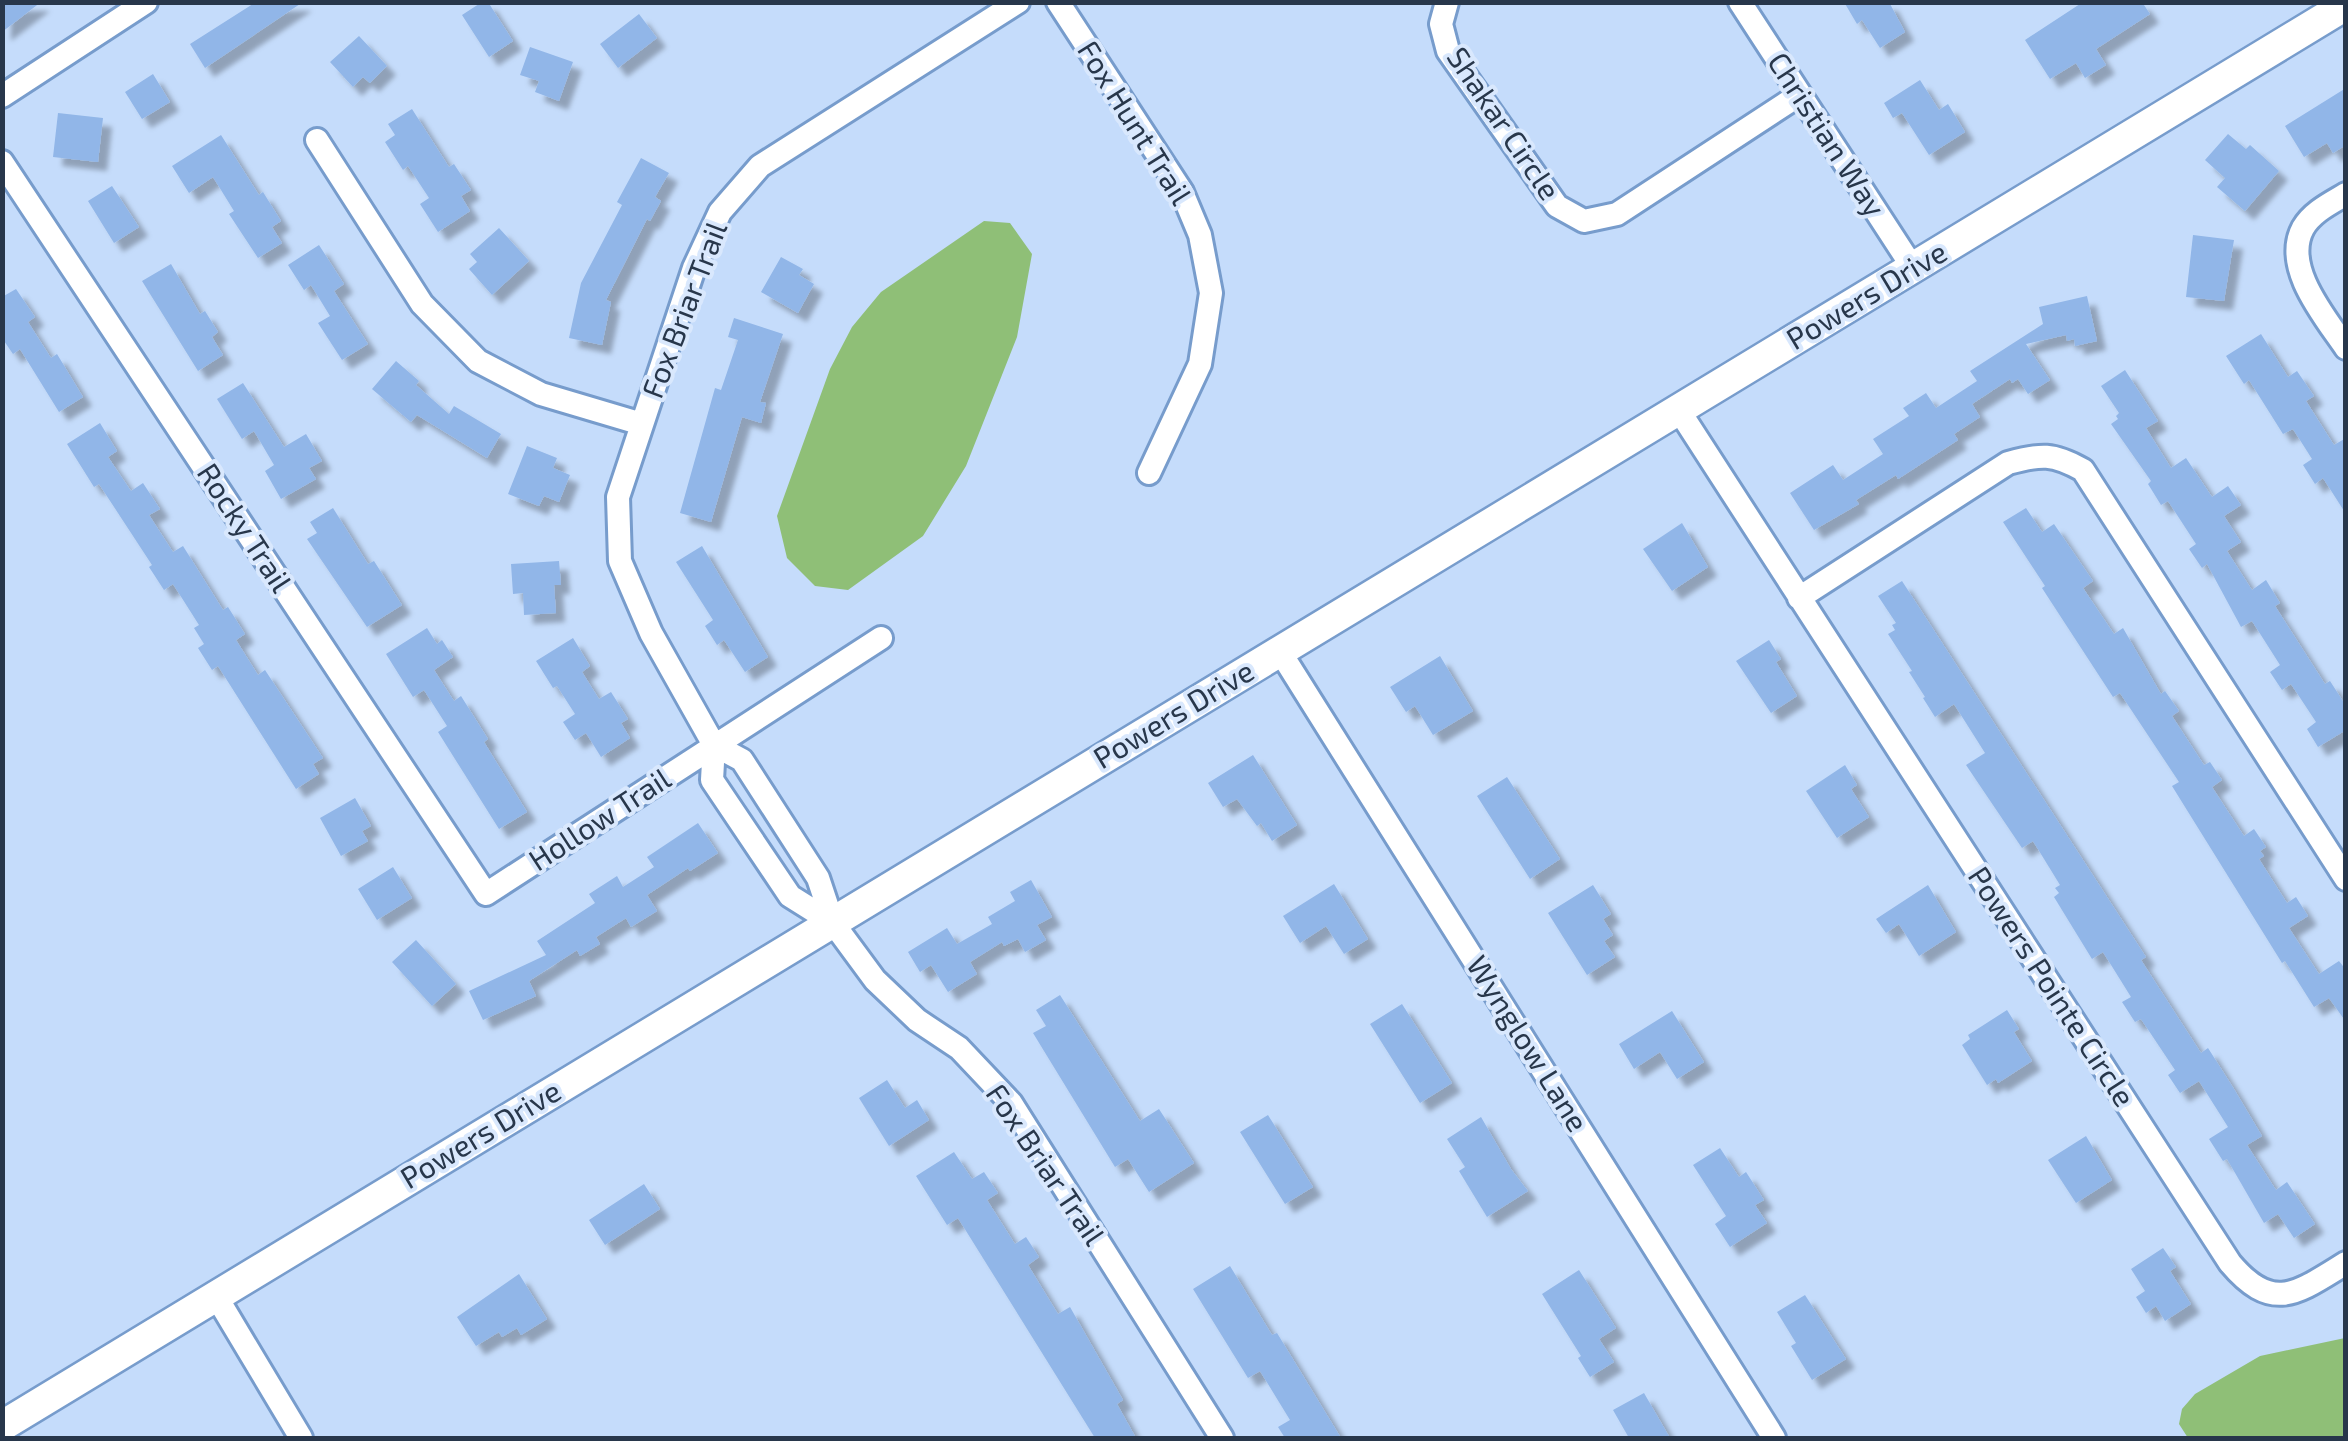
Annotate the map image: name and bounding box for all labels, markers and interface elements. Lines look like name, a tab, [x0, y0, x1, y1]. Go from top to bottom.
street label: Fox Hunt Trail	[1071, 33, 1200, 211]
street label: Shakar Circle	[1440, 40, 1569, 206]
street label: Christian Way	[1761, 45, 1894, 223]
street label: Fox Briar Trail	[633, 216, 733, 403]
street label: Powers Drive	[1779, 232, 1953, 356]
street label: Rocky Trail	[191, 456, 301, 598]
street label: Powers Drive	[1086, 651, 1260, 775]
street label: Hollow Trail	[521, 759, 676, 877]
street label: Powers Pointe Circle	[1962, 859, 2144, 1113]
street label: Wynglow Lane	[1460, 948, 1597, 1138]
street label: Powers Drive	[393, 1071, 567, 1195]
street label: Fox Briar Trail	[980, 1077, 1114, 1251]

